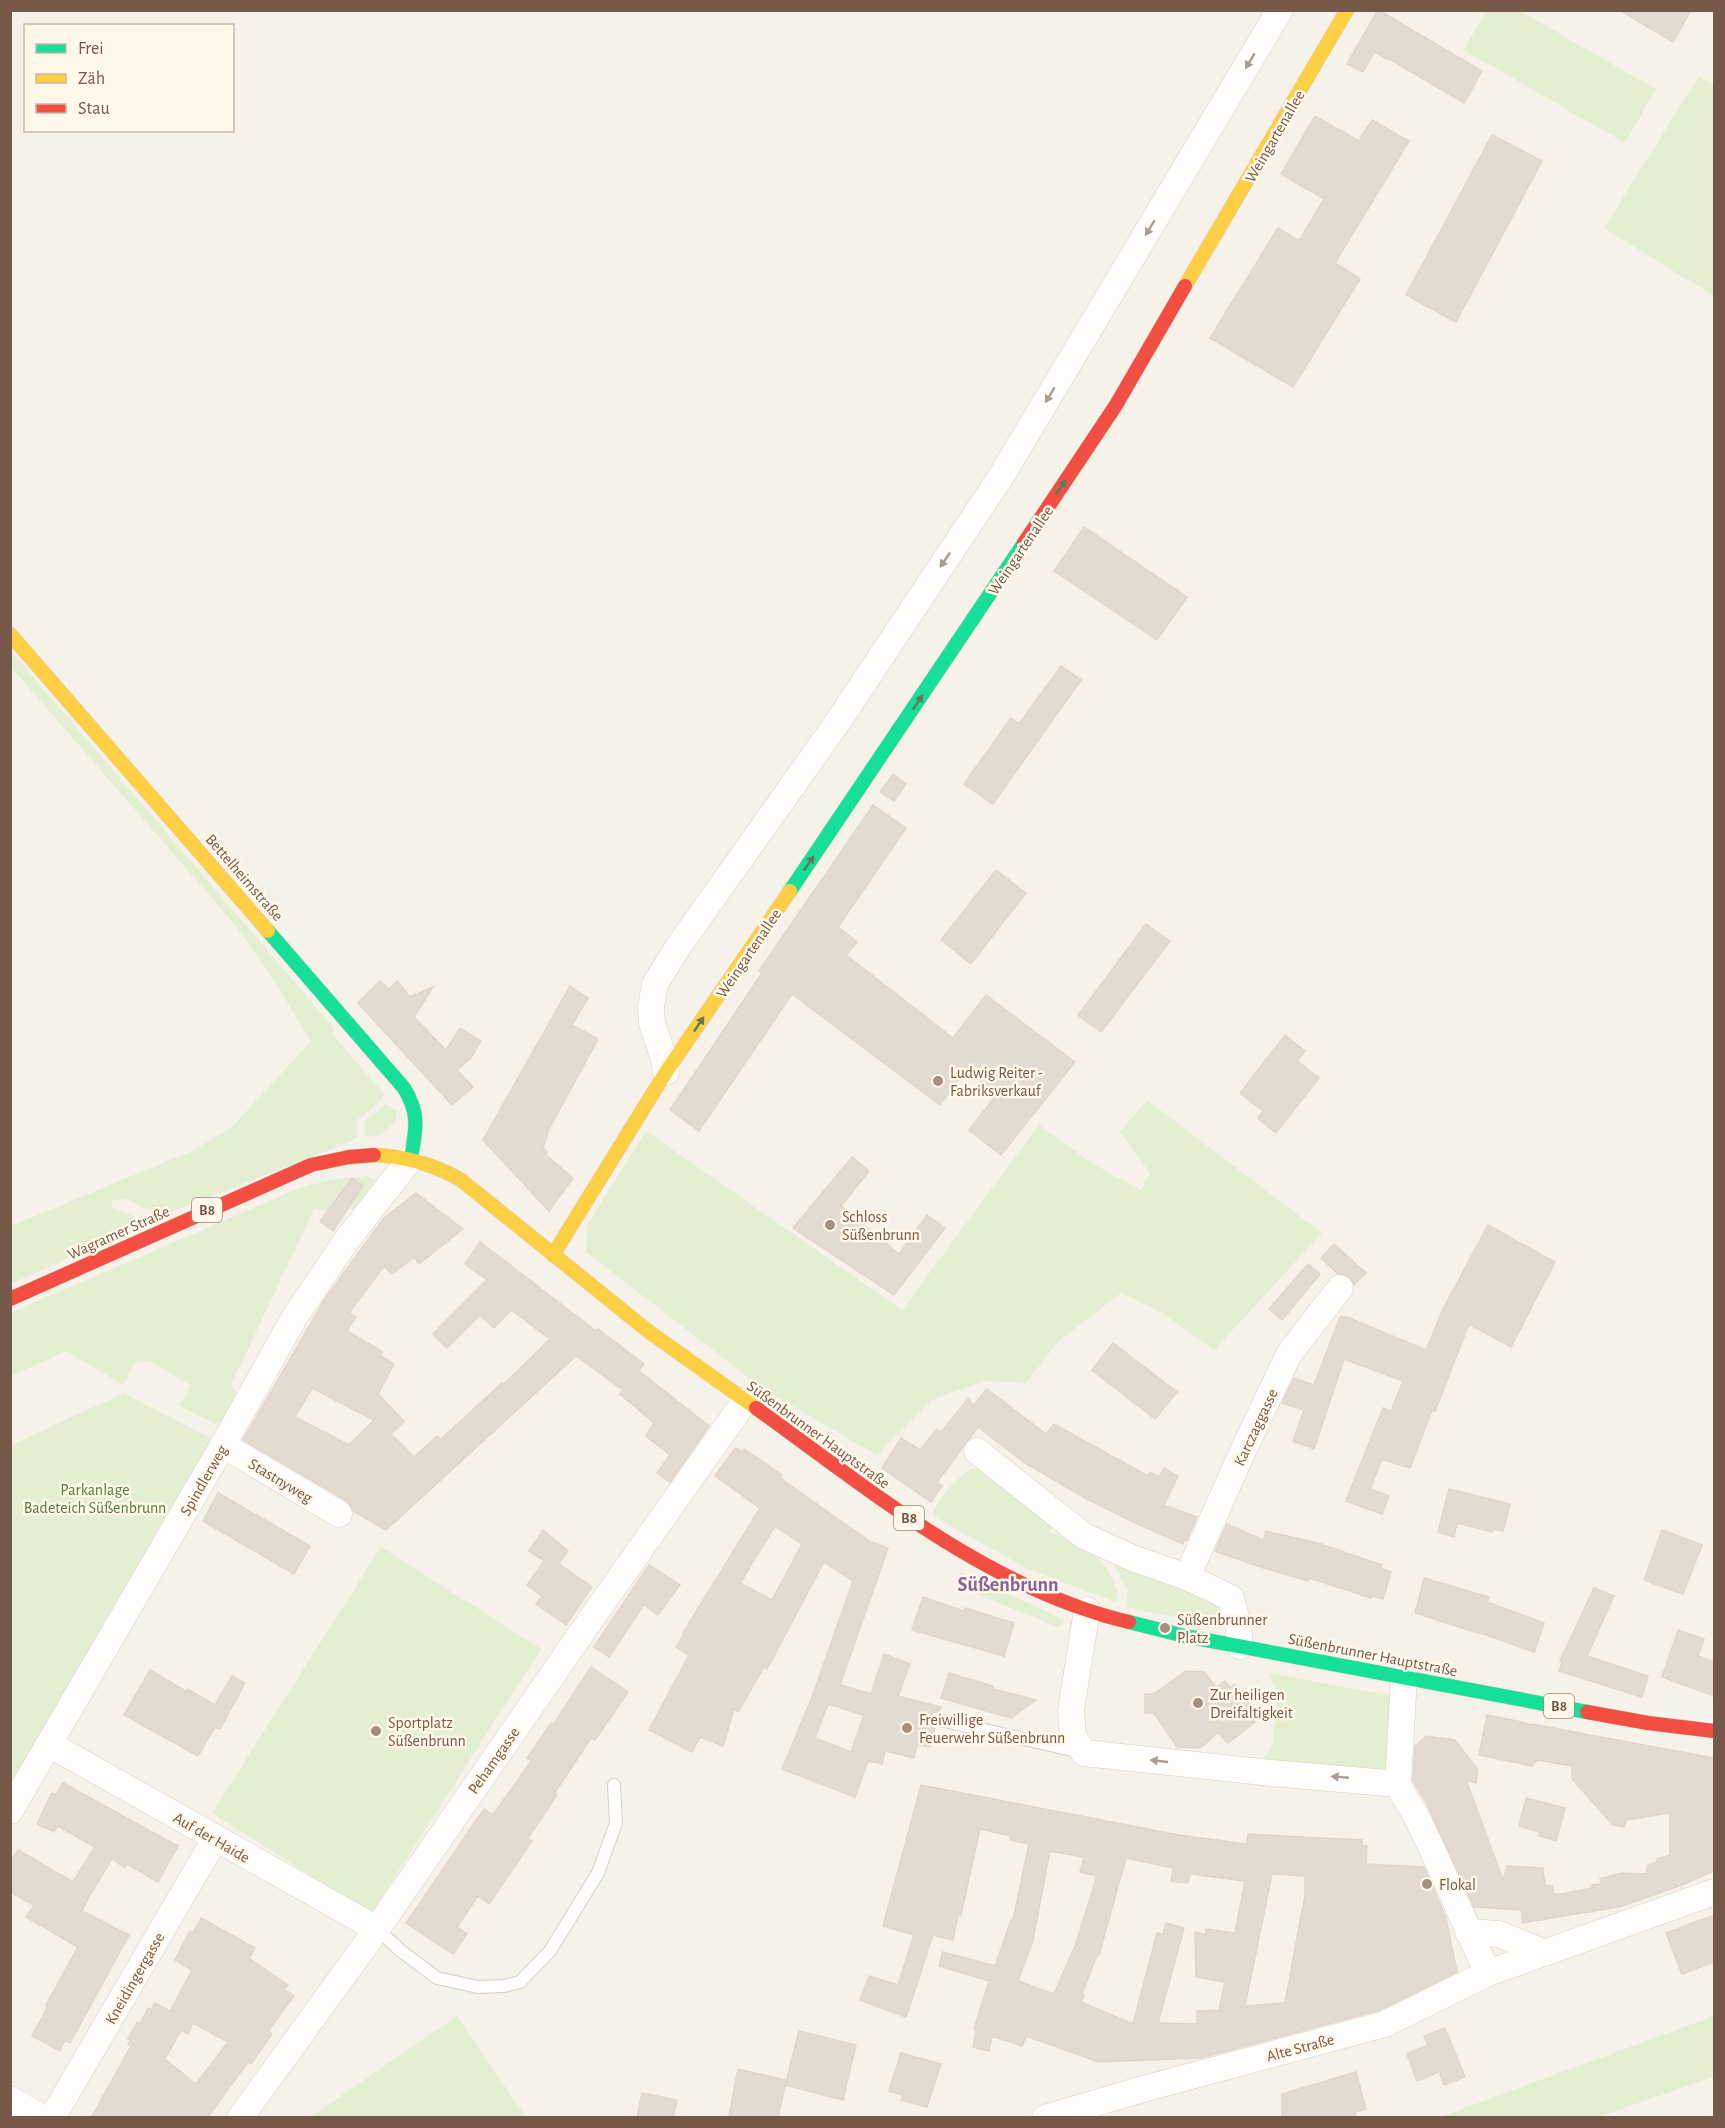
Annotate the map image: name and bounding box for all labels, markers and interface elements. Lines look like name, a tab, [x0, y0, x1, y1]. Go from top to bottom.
legend	[24, 24, 234, 132]
text: Frei	[78, 40, 104, 58]
one-way arrow	[1245, 53, 1255, 70]
text: Zäh	[78, 70, 105, 88]
street label: Weingartenallee	[1242, 88, 1308, 185]
text: Stau	[78, 100, 110, 118]
one-way arrow	[1144, 220, 1155, 236]
one-way arrow	[1044, 387, 1055, 403]
one-way arrow	[1056, 479, 1067, 495]
street label: Weingartenallee	[985, 503, 1056, 598]
one-way arrow	[940, 552, 951, 568]
one-way arrow	[913, 693, 924, 710]
street label: Bettelheimstraße	[202, 831, 286, 924]
one-way arrow	[803, 855, 814, 871]
street label: Weingartenallee	[713, 906, 784, 1001]
one-way arrow	[693, 1016, 704, 1032]
place label: Ludwig Reiter - Fabriksverkauf	[950, 1065, 1043, 1099]
marker: Ludwig Reiter - Fabriksverkauf	[931, 1074, 945, 1088]
road number: B8	[192, 1198, 222, 1222]
street label: Wagramer Straße	[65, 1203, 172, 1263]
place label: Schloss Süßenbrunn	[842, 1209, 920, 1243]
marker: Schloss Süßenbrunn	[823, 1218, 837, 1232]
street label: Süßenbrunner Hauptstraße	[744, 1378, 893, 1492]
street label: Karczaggasse	[1231, 1386, 1281, 1468]
street label: Spindlerweg	[177, 1442, 230, 1518]
street label: Stastnyweg	[245, 1456, 315, 1507]
park label: Parkanlage Badeteich Süßenbrunn	[24, 1482, 166, 1516]
road number: B8	[894, 1506, 924, 1530]
district label: Süßenbrunn	[957, 1575, 1059, 1595]
place label: Süßenbrunner Platz	[1177, 1612, 1268, 1646]
marker: Süßenbrunner Platz	[1158, 1621, 1172, 1635]
street label: Süßenbrunner Hauptstraße	[1287, 1631, 1459, 1679]
place label: Zur heiligen Dreifaltigkeit	[1210, 1687, 1293, 1721]
road number: B8	[1544, 1694, 1574, 1718]
marker: Zur heiligen Dreifaltigkeit	[1191, 1696, 1205, 1710]
place label: Freiwillige Feuerwehr Süßenbrunn	[919, 1712, 1065, 1746]
place label: Sportplatz Süßenbrunn	[388, 1715, 466, 1749]
marker: Freiwillige Feuerwehr Süßenbrunn	[900, 1721, 914, 1735]
marker: Sportplatz Süßenbrunn	[369, 1724, 383, 1738]
street label: Pehamgasse	[465, 1724, 523, 1797]
one-way arrow	[1149, 1756, 1168, 1766]
one-way arrow	[1330, 1773, 1349, 1782]
street label: Auf der Haide	[170, 1810, 253, 1866]
marker: Flokal	[1420, 1877, 1434, 1891]
place label: Flokal	[1439, 1877, 1476, 1893]
street label: Kneidingergasse	[102, 1930, 168, 2027]
street label: Alte Straße	[1265, 2031, 1336, 2065]

